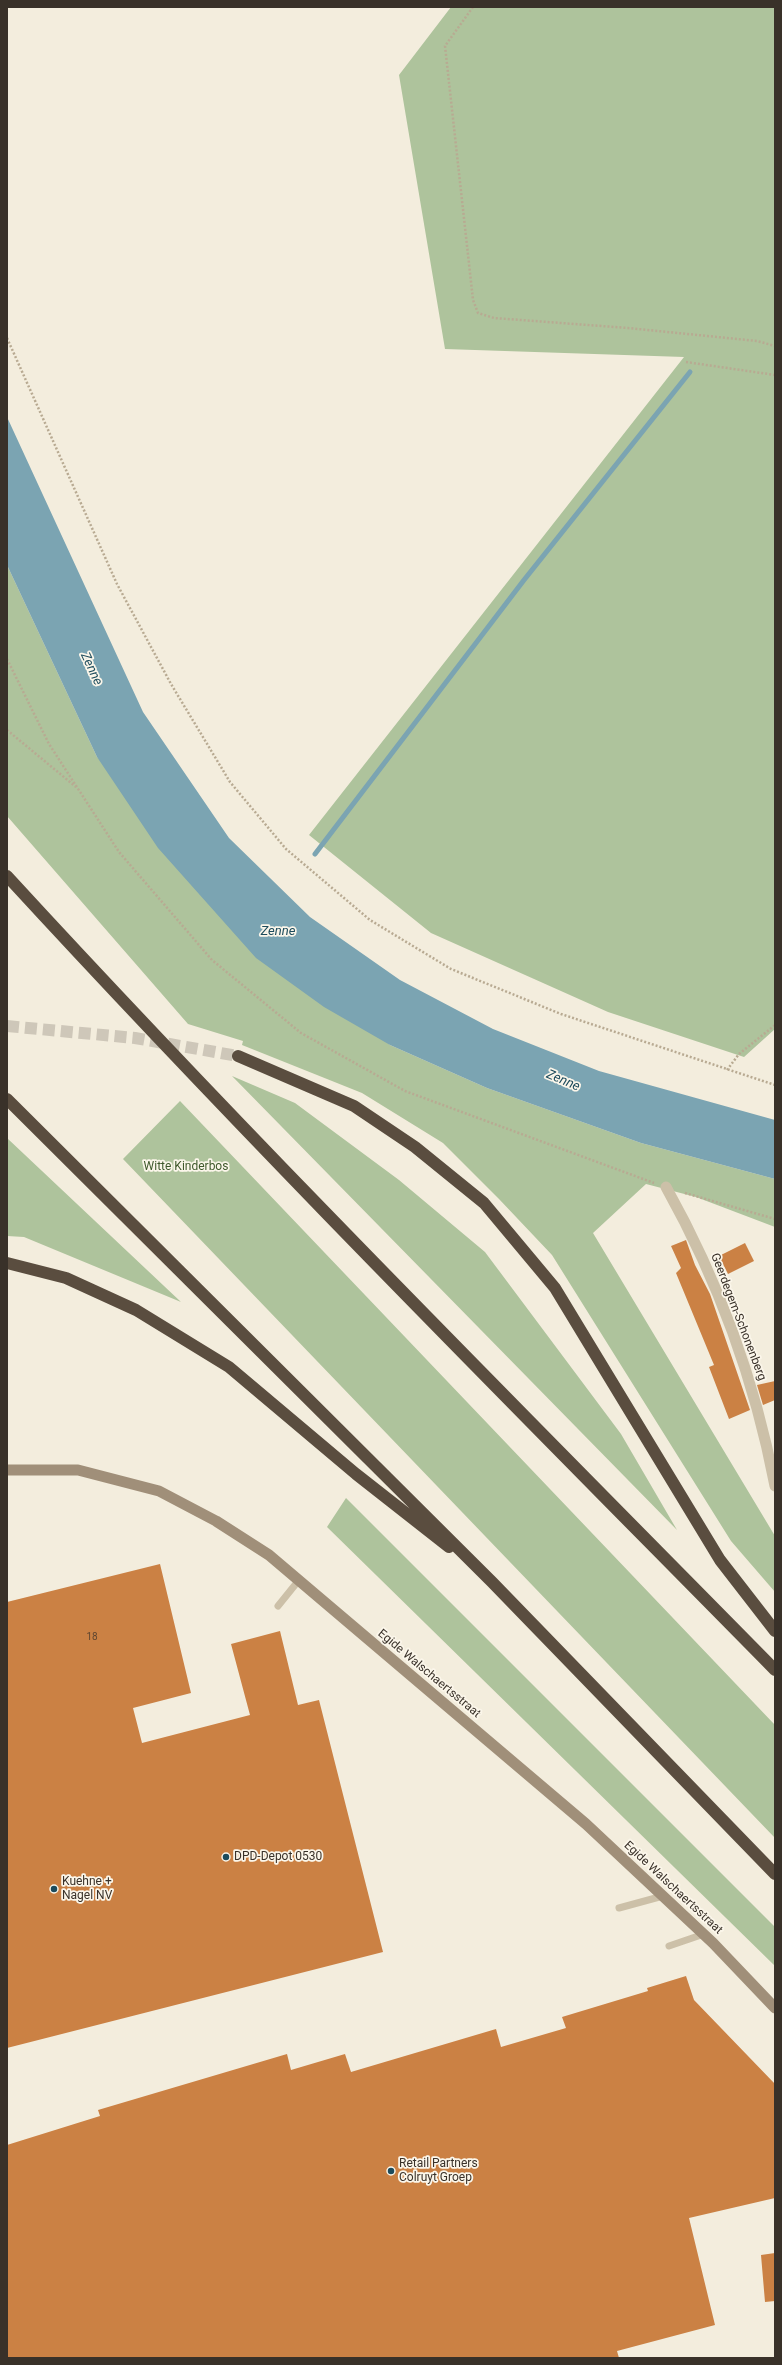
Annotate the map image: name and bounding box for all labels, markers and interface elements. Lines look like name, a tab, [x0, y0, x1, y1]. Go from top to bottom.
water label: Zenne	[77, 650, 105, 688]
water label: Zenne	[261, 924, 295, 940]
water label: Zenne	[544, 1067, 582, 1095]
park label: Witte Kinderbos	[144, 1160, 228, 1174]
street label: Geerdegem-Schonenberg	[707, 1251, 769, 1383]
street label: Egide Walschaertsstraat	[375, 1627, 483, 1721]
house number: 18	[86, 1631, 98, 1643]
street label: Egide Walschaertsstraat	[621, 1838, 725, 1938]
place label: DPD-Depot 0530	[234, 1850, 322, 1864]
marker: DPD-Depot 0530	[221, 1852, 231, 1862]
place label: Kuehne + Nagel NV	[62, 1875, 112, 1903]
marker: Kuehne + Nagel NV	[49, 1884, 59, 1894]
place label: Retail Partners Colruyt Groep	[399, 2157, 478, 2185]
marker: Retail Partners Colruyt Groep	[386, 2166, 396, 2176]

